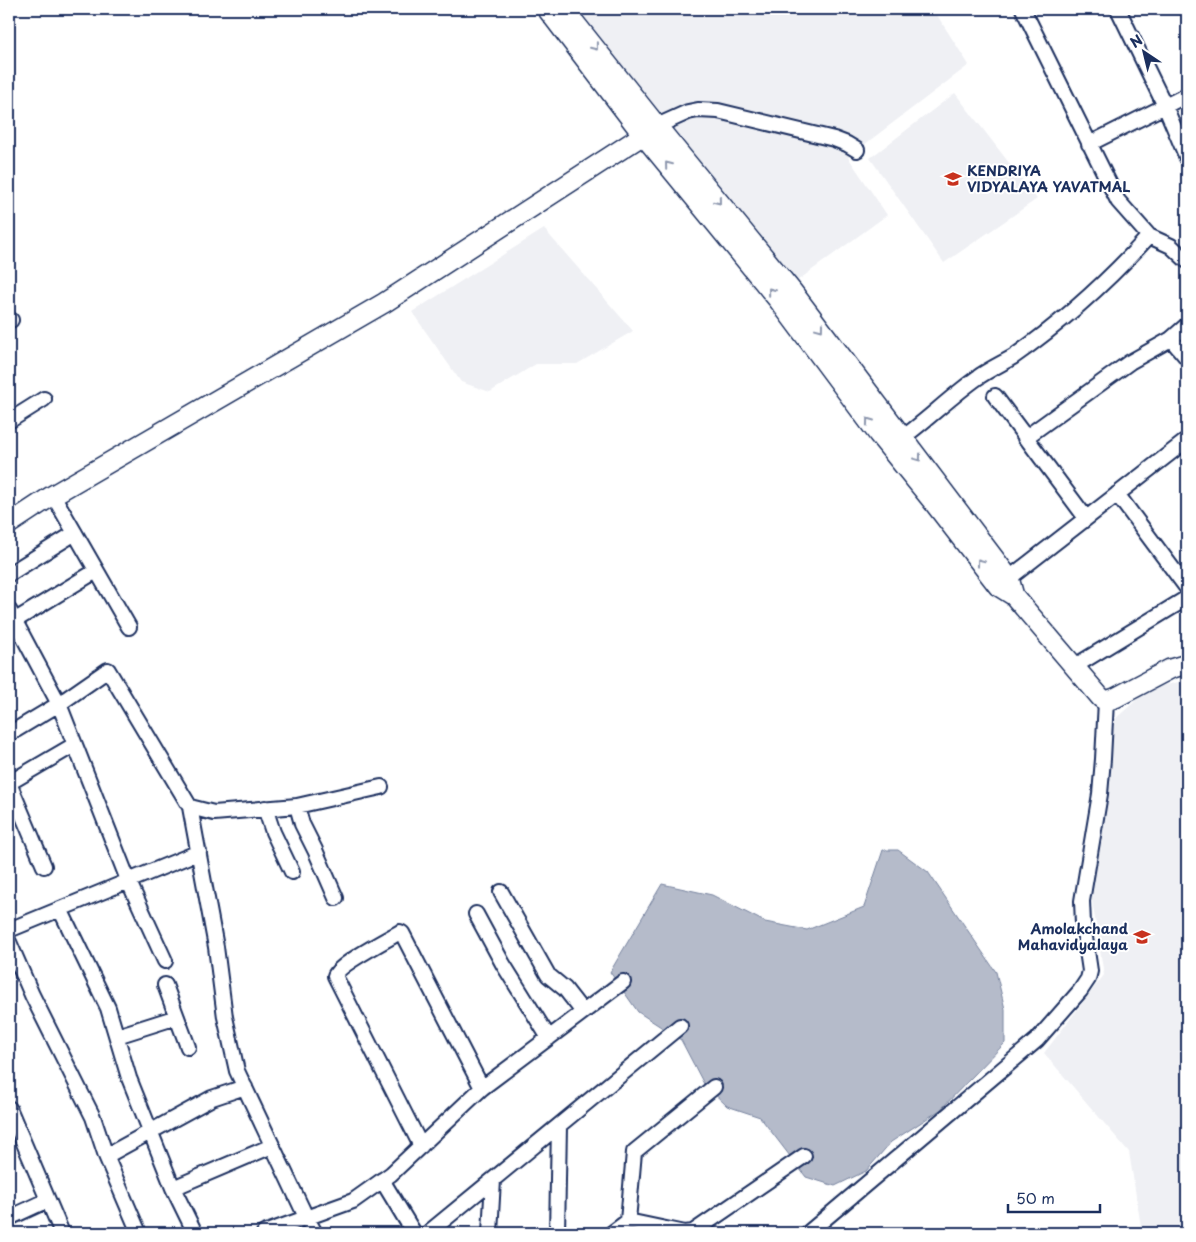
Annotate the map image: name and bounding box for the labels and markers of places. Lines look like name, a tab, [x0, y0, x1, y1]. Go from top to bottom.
place label: KENDRIYA VIDYALAYA YAVATMAL	[967, 160, 1130, 197]
school or university icon: KENDRIYA VIDYALAYA YAVATMAL	[943, 169, 963, 189]
place label: Amolakchand Mahavidyalaya	[1018, 918, 1129, 955]
school or university icon: Amolakchand Mahavidyalaya	[1132, 927, 1152, 947]

